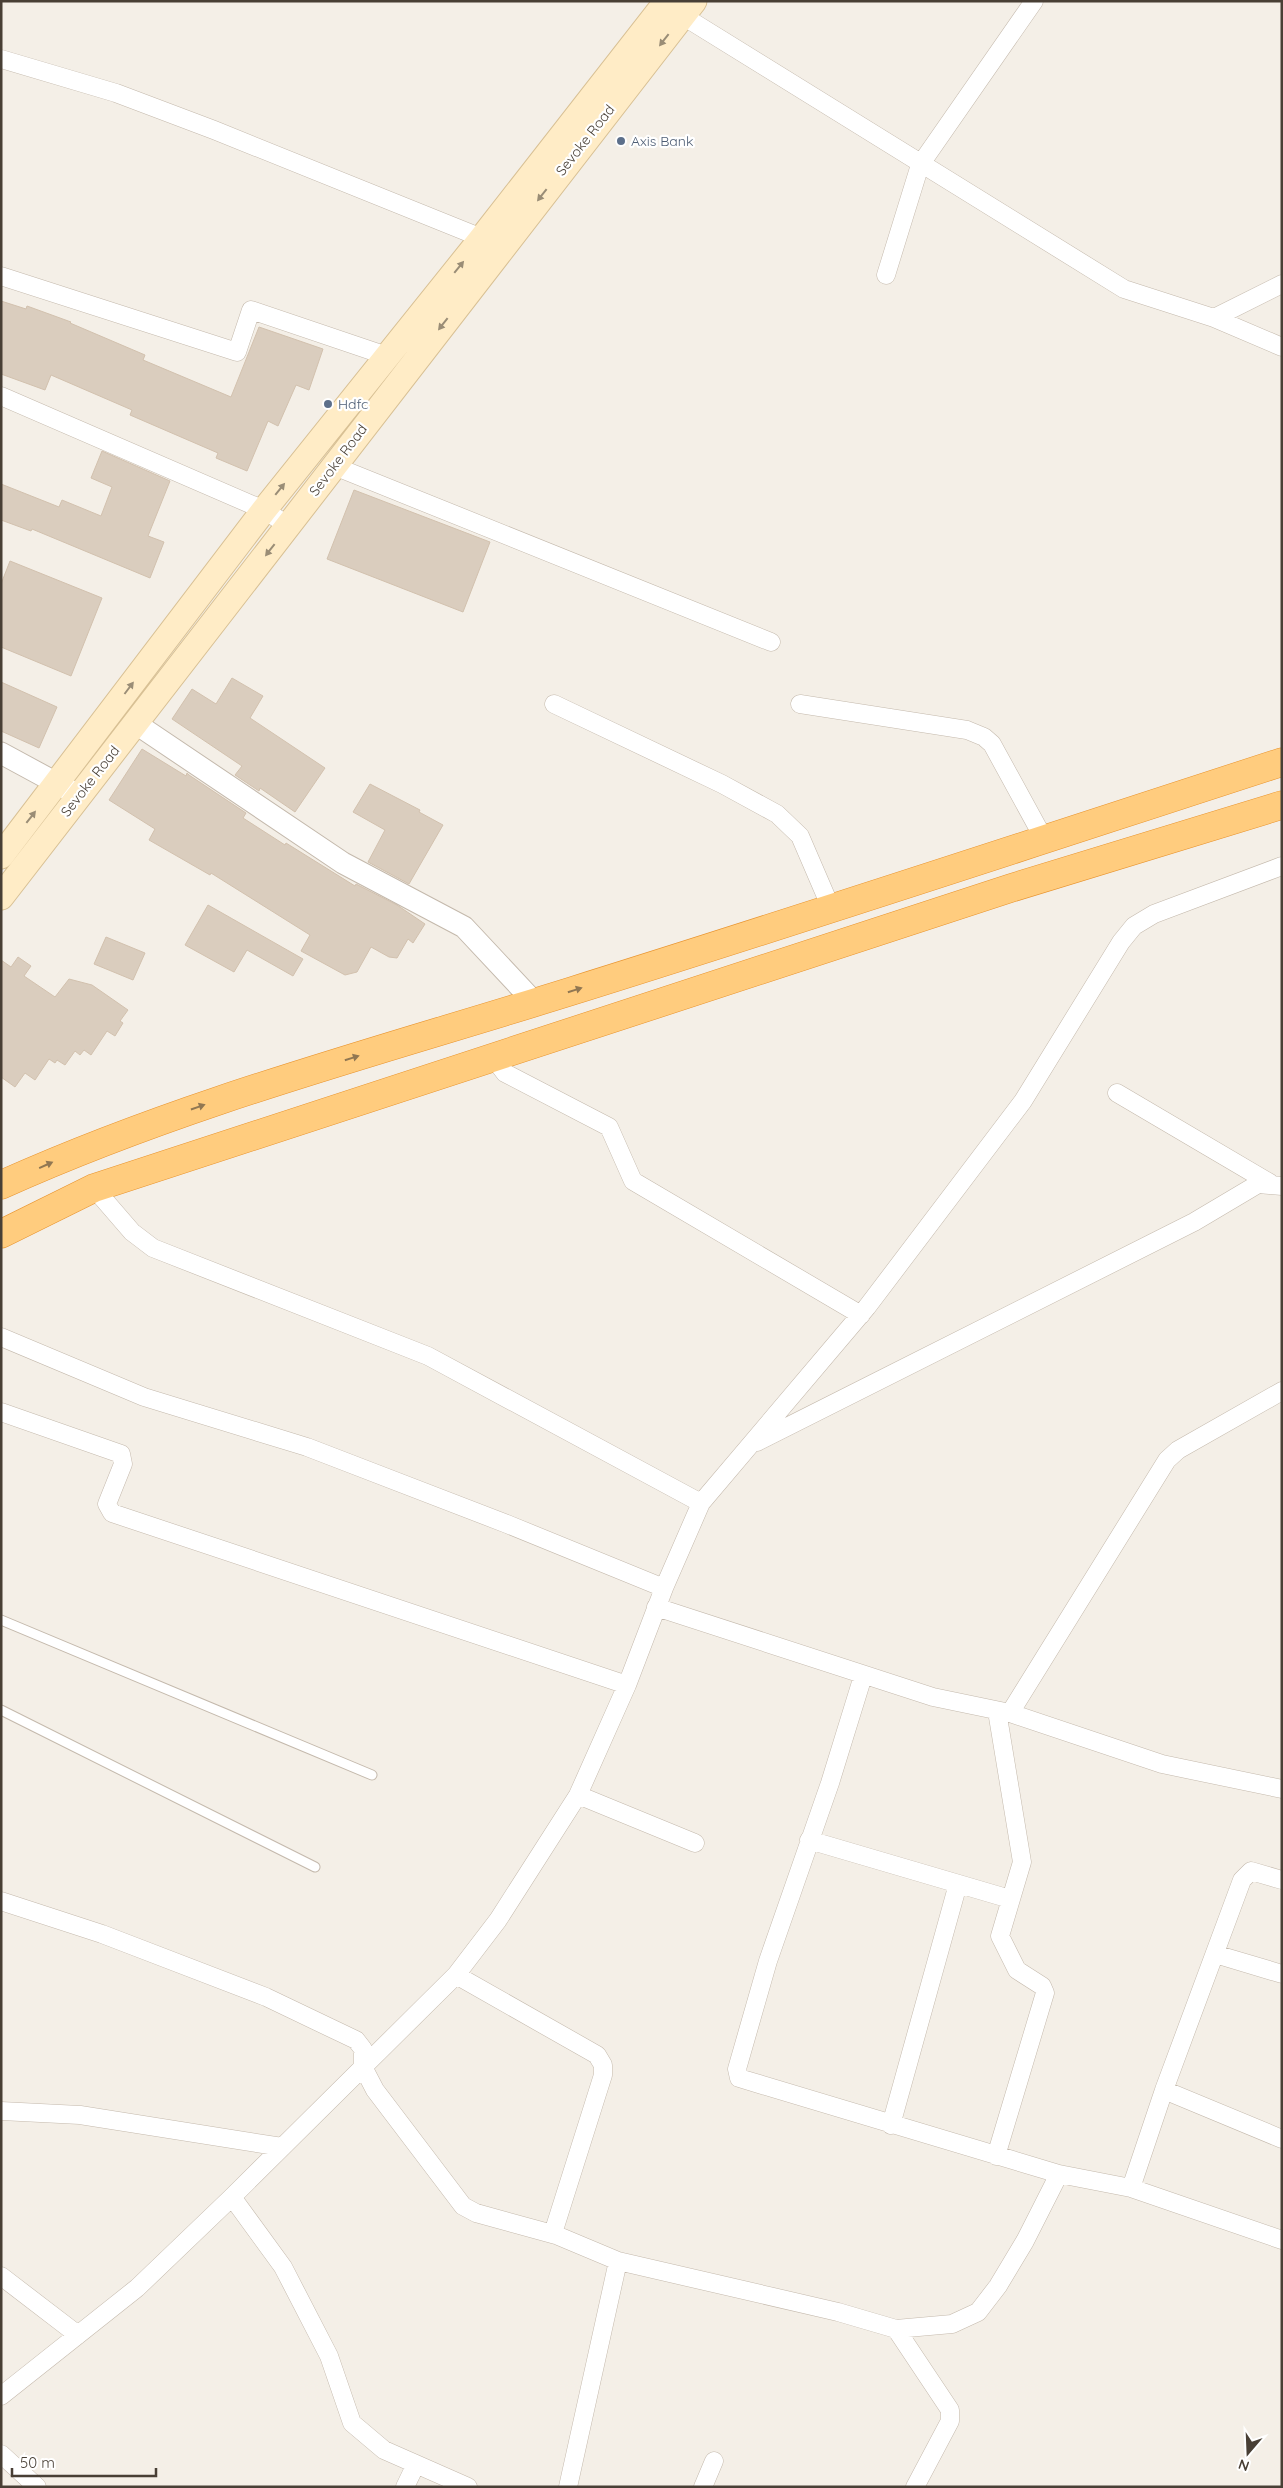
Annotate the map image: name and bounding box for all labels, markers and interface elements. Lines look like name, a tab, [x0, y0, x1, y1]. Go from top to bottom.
one-way arrow	[659, 33, 669, 46]
street label: Sevoke Road	[552, 101, 618, 179]
place label: Axis Bank	[631, 132, 693, 150]
marker: Axis Bank	[615, 135, 627, 147]
one-way arrow	[537, 188, 548, 201]
one-way arrow	[453, 260, 464, 273]
one-way arrow	[438, 317, 448, 331]
place label: Hdfc	[338, 395, 368, 413]
marker: Hdfc	[322, 398, 334, 410]
street label: Sevoke Road	[305, 421, 371, 499]
one-way arrow	[275, 482, 286, 495]
one-way arrow	[265, 543, 275, 557]
one-way arrow	[124, 682, 135, 695]
street label: Sevoke Road	[57, 742, 123, 820]
one-way arrow	[26, 811, 37, 824]
one-way arrow	[568, 986, 583, 994]
one-way arrow	[345, 1053, 360, 1061]
one-way arrow	[190, 1103, 205, 1110]
one-way arrow	[39, 1160, 53, 1168]
north arrow	[1223, 2428, 1273, 2478]
scale bar	[12, 2446, 156, 2478]
text: 50 m	[20, 2453, 55, 2472]
text: N	[1236, 2455, 1252, 2475]

